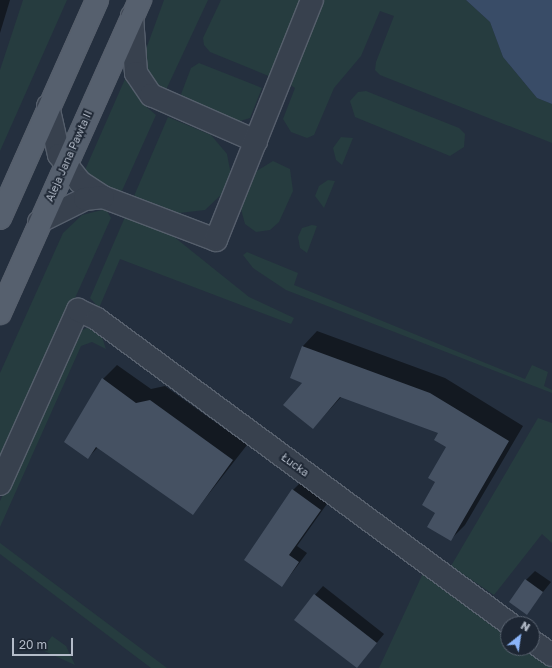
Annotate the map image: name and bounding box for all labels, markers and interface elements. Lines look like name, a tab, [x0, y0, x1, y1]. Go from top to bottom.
street label: Aleja Jana Pawła II	[43, 108, 95, 204]
street label: Łucka	[278, 450, 312, 480]
north arrow	[500, 616, 540, 656]
text: N	[519, 618, 533, 634]
scale bar	[14, 630, 75, 656]
text: 20 m	[19, 637, 47, 652]

